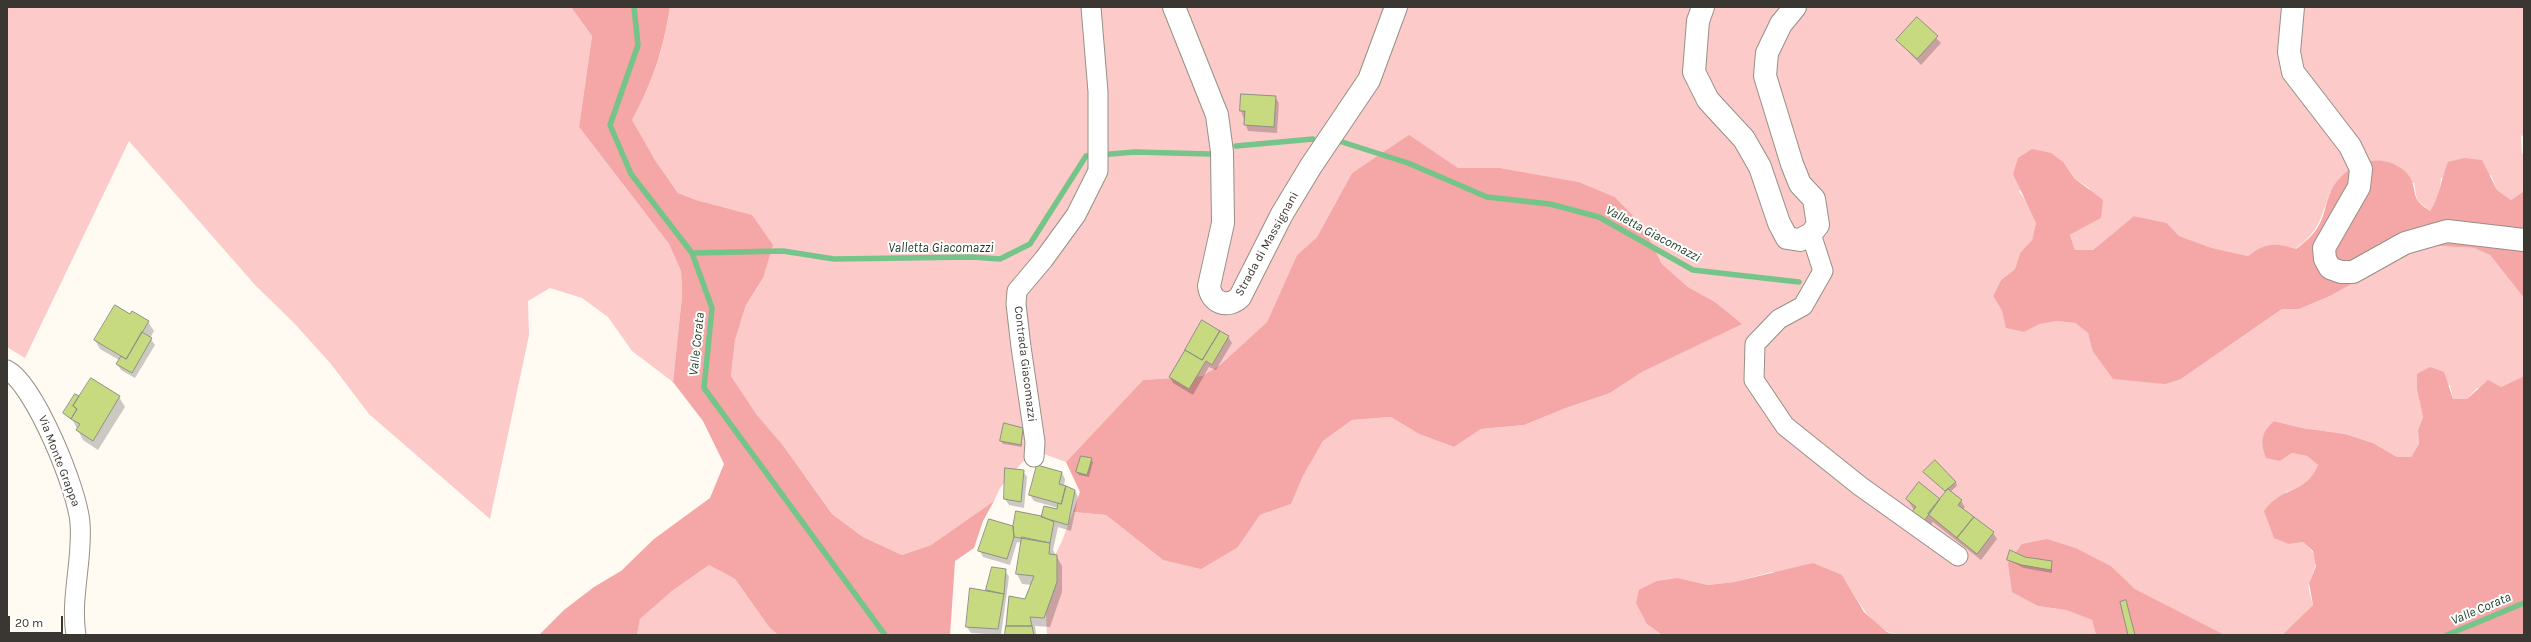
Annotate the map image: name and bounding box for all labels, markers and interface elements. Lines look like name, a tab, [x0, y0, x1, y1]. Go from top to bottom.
street label: Strada di Massignani	[1232, 189, 1302, 299]
water label: Valletta Giacomazzi	[1603, 202, 1703, 266]
water label: Valletta Giacomazzi	[888, 240, 994, 256]
street label: Contrada Giacomazzi	[1011, 305, 1039, 423]
water label: Valle Corata	[686, 312, 708, 376]
street label: Via Monte Grappa	[35, 413, 83, 509]
water label: Valle Corata	[2449, 589, 2513, 629]
scale bar	[10, 608, 65, 634]
text: 20 m	[15, 616, 43, 630]

